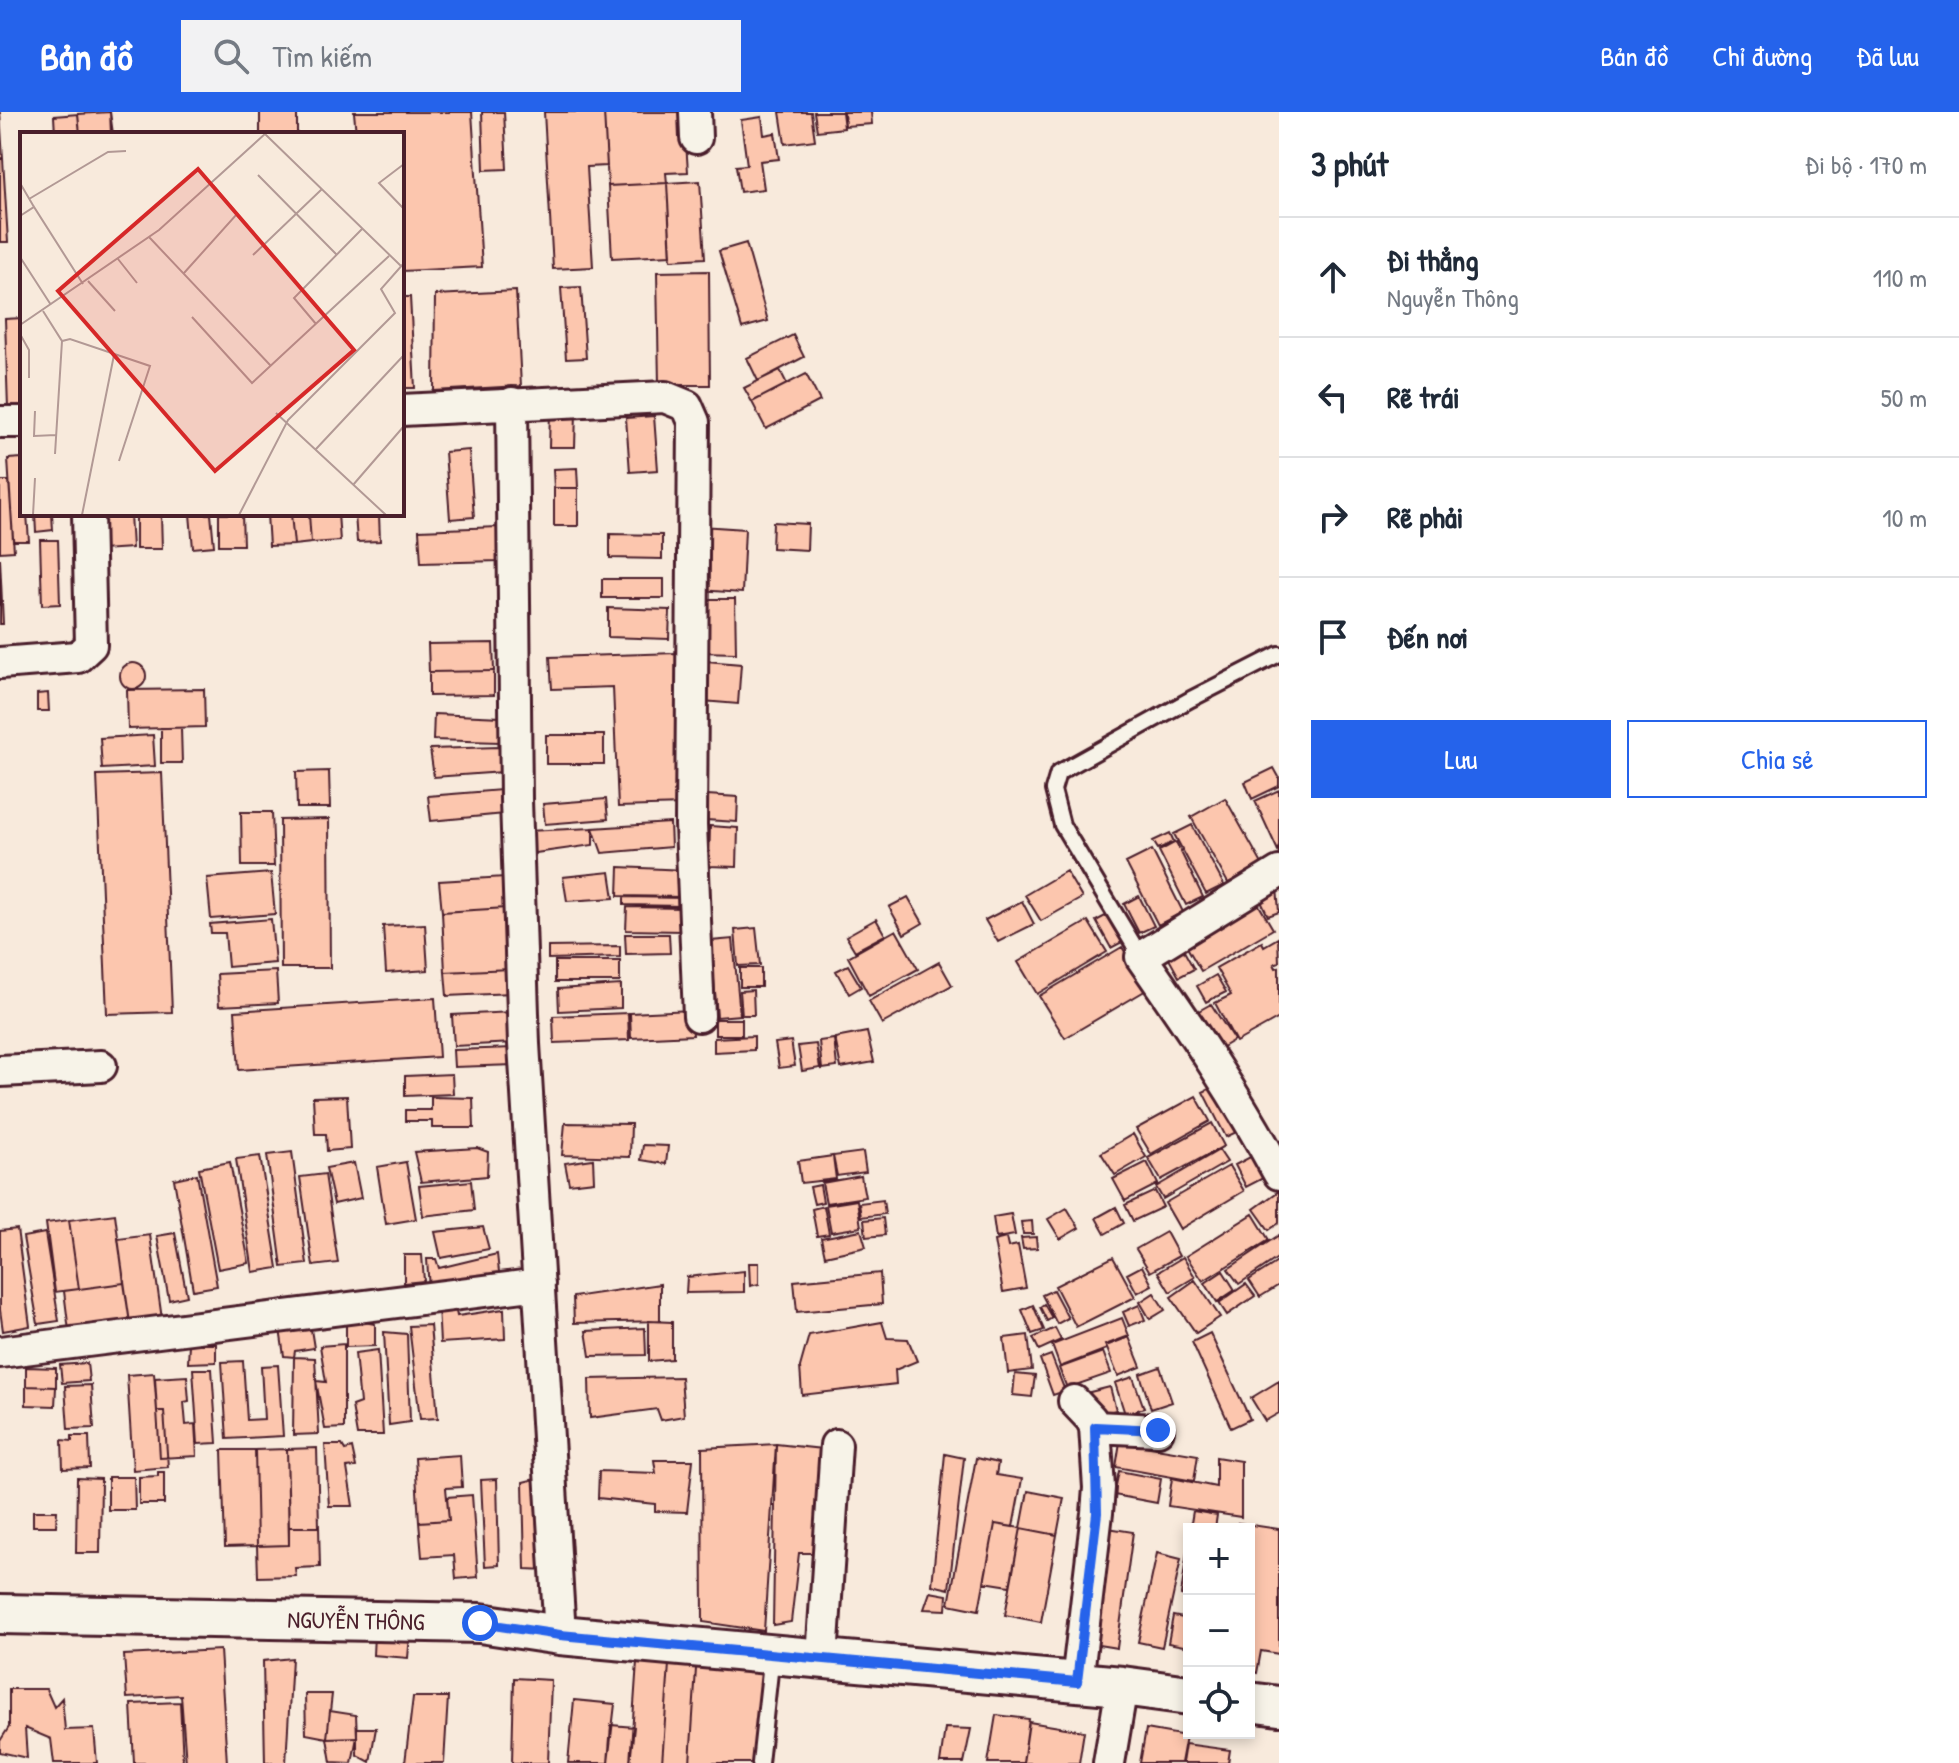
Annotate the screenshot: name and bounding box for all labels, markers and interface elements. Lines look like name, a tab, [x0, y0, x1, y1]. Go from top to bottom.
search box	[181, 20, 741, 92]
text: Bản đồ	[40, 30, 133, 82]
icon: search	[209, 34, 253, 78]
text: Tìm kiếm	[273, 36, 372, 76]
text: Bản đồ	[1600, 37, 1668, 75]
text: Chỉ đường	[1712, 37, 1812, 75]
text: Đã lưu	[1856, 37, 1919, 75]
inset map	[20, 132, 404, 516]
text: 3 phút	[1311, 141, 1388, 187]
text: Đi bộ · 170 m	[1805, 147, 1927, 182]
text: Đi thẳng	[1387, 240, 1479, 280]
icon: ahead	[1311, 255, 1355, 299]
text: 110 m	[1873, 260, 1927, 295]
text: Nguyễn Thông	[1387, 280, 1519, 315]
icon: left	[1311, 375, 1355, 419]
text: Rẽ trái	[1387, 377, 1460, 417]
text: 50 m	[1881, 380, 1927, 415]
icon: right	[1311, 495, 1355, 539]
text: Rẽ phải	[1387, 497, 1463, 537]
text: 10 m	[1882, 500, 1927, 535]
icon: arrive	[1311, 615, 1355, 659]
text: Đến nơi	[1387, 617, 1468, 657]
button: Lưu	[1311, 720, 1611, 798]
button: Chia sẻ	[1627, 720, 1927, 798]
route end	[1140, 1412, 1176, 1448]
map controls	[1183, 1523, 1255, 1739]
button: +	[1183, 1523, 1255, 1595]
button: −	[1183, 1595, 1255, 1667]
street label: NGUYỄN THÔNG	[287, 1603, 425, 1637]
route start	[462, 1605, 498, 1641]
button: locate	[1183, 1667, 1255, 1739]

